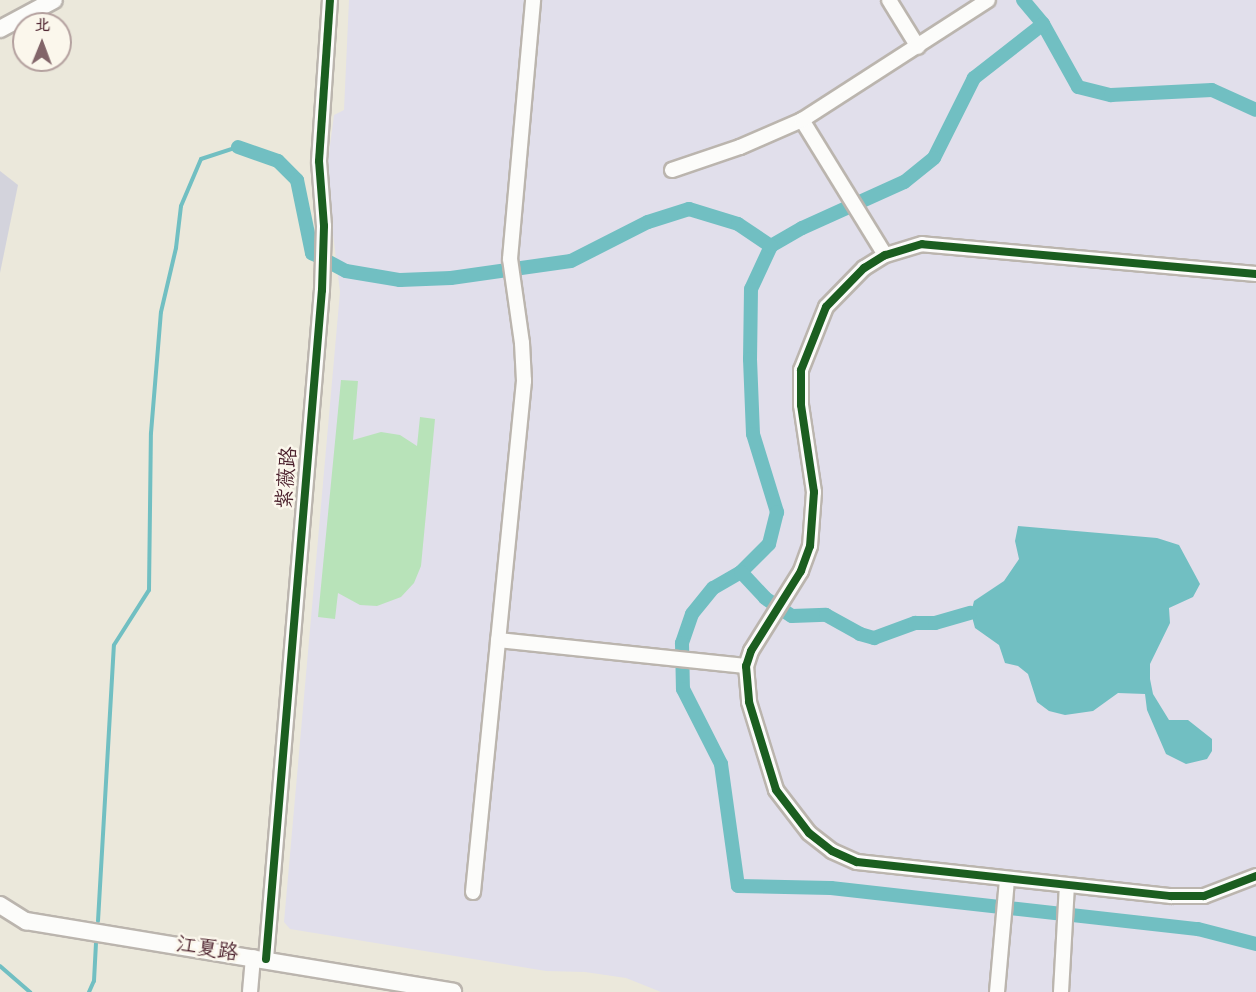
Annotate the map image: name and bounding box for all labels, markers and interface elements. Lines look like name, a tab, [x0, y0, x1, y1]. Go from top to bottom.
north arrow	[12, 12, 72, 72]
text: 北	[34, 13, 51, 38]
street label: 紫薇路	[273, 446, 303, 510]
street label: 江夏路	[174, 933, 240, 967]

